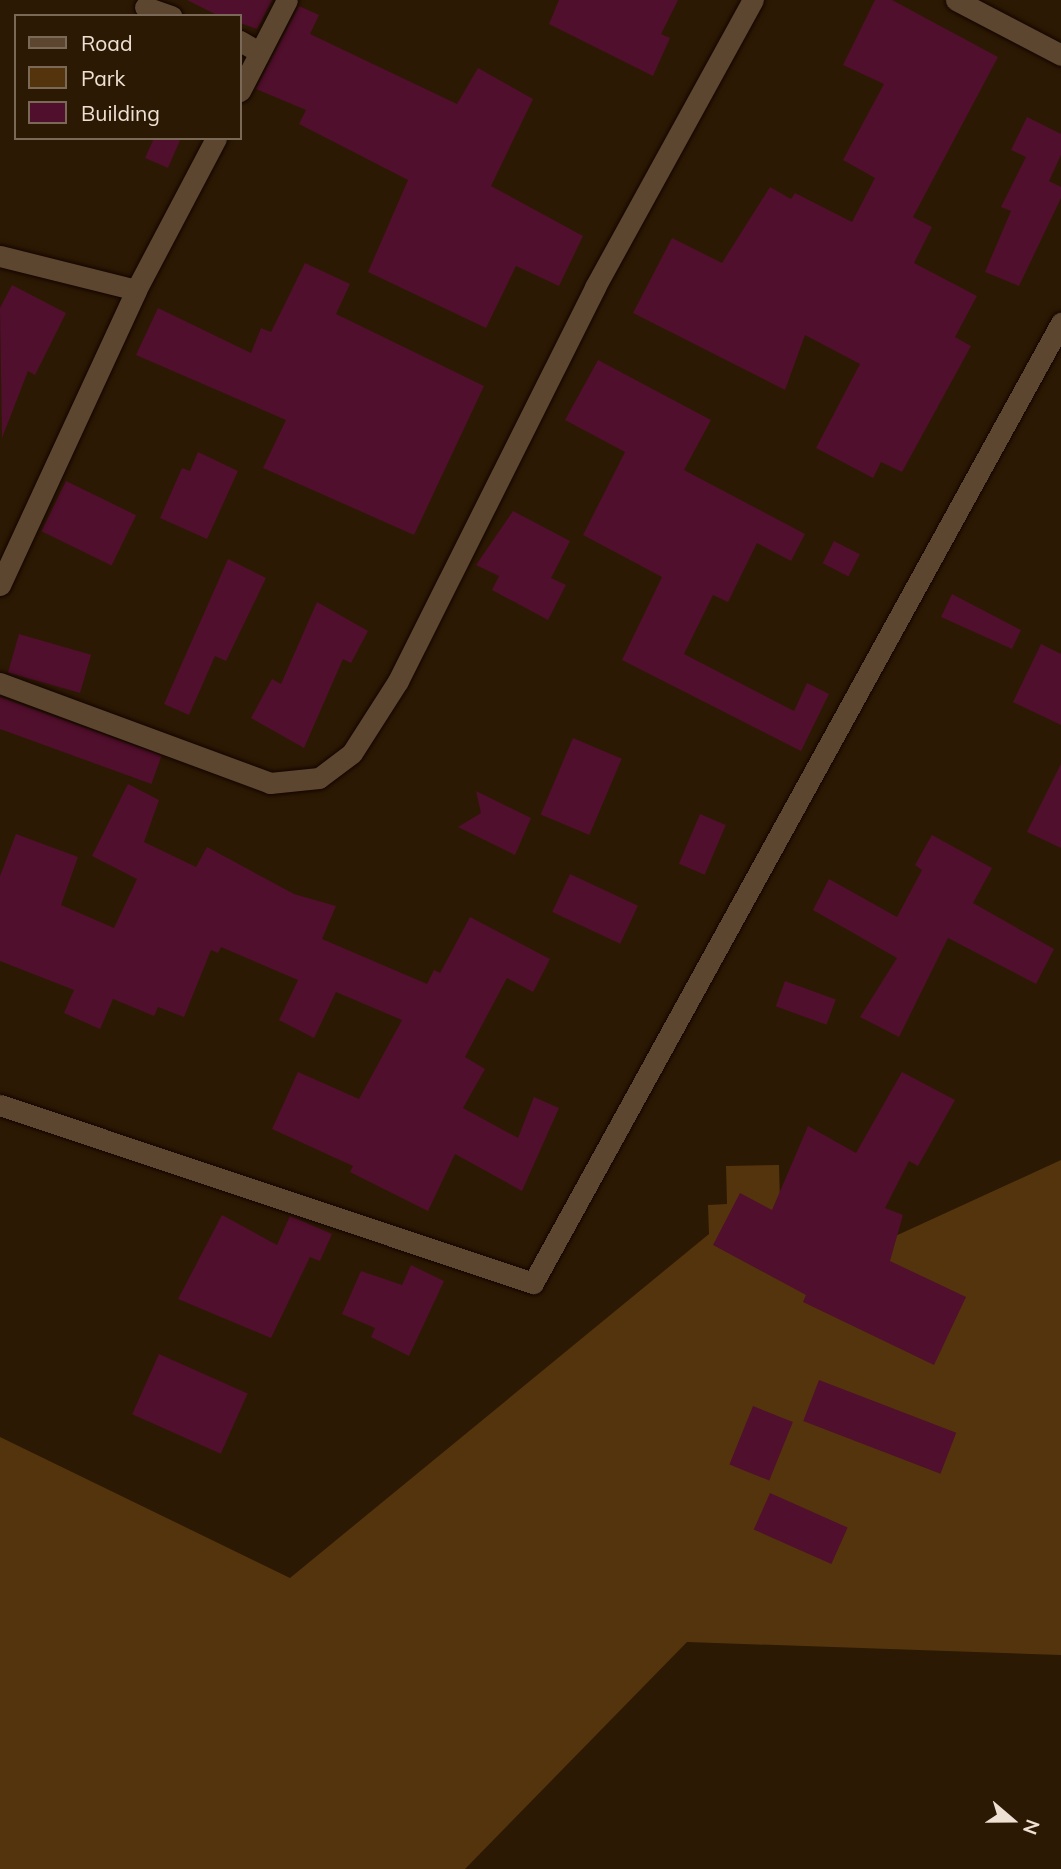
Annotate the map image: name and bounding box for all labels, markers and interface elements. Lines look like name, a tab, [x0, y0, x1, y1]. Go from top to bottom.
legend	[14, 14, 242, 140]
text: Road	[81, 30, 132, 56]
text: Park	[81, 65, 125, 91]
text: Building	[81, 100, 160, 126]
north arrow	[977, 1785, 1047, 1855]
text: N	[1018, 1816, 1045, 1838]

